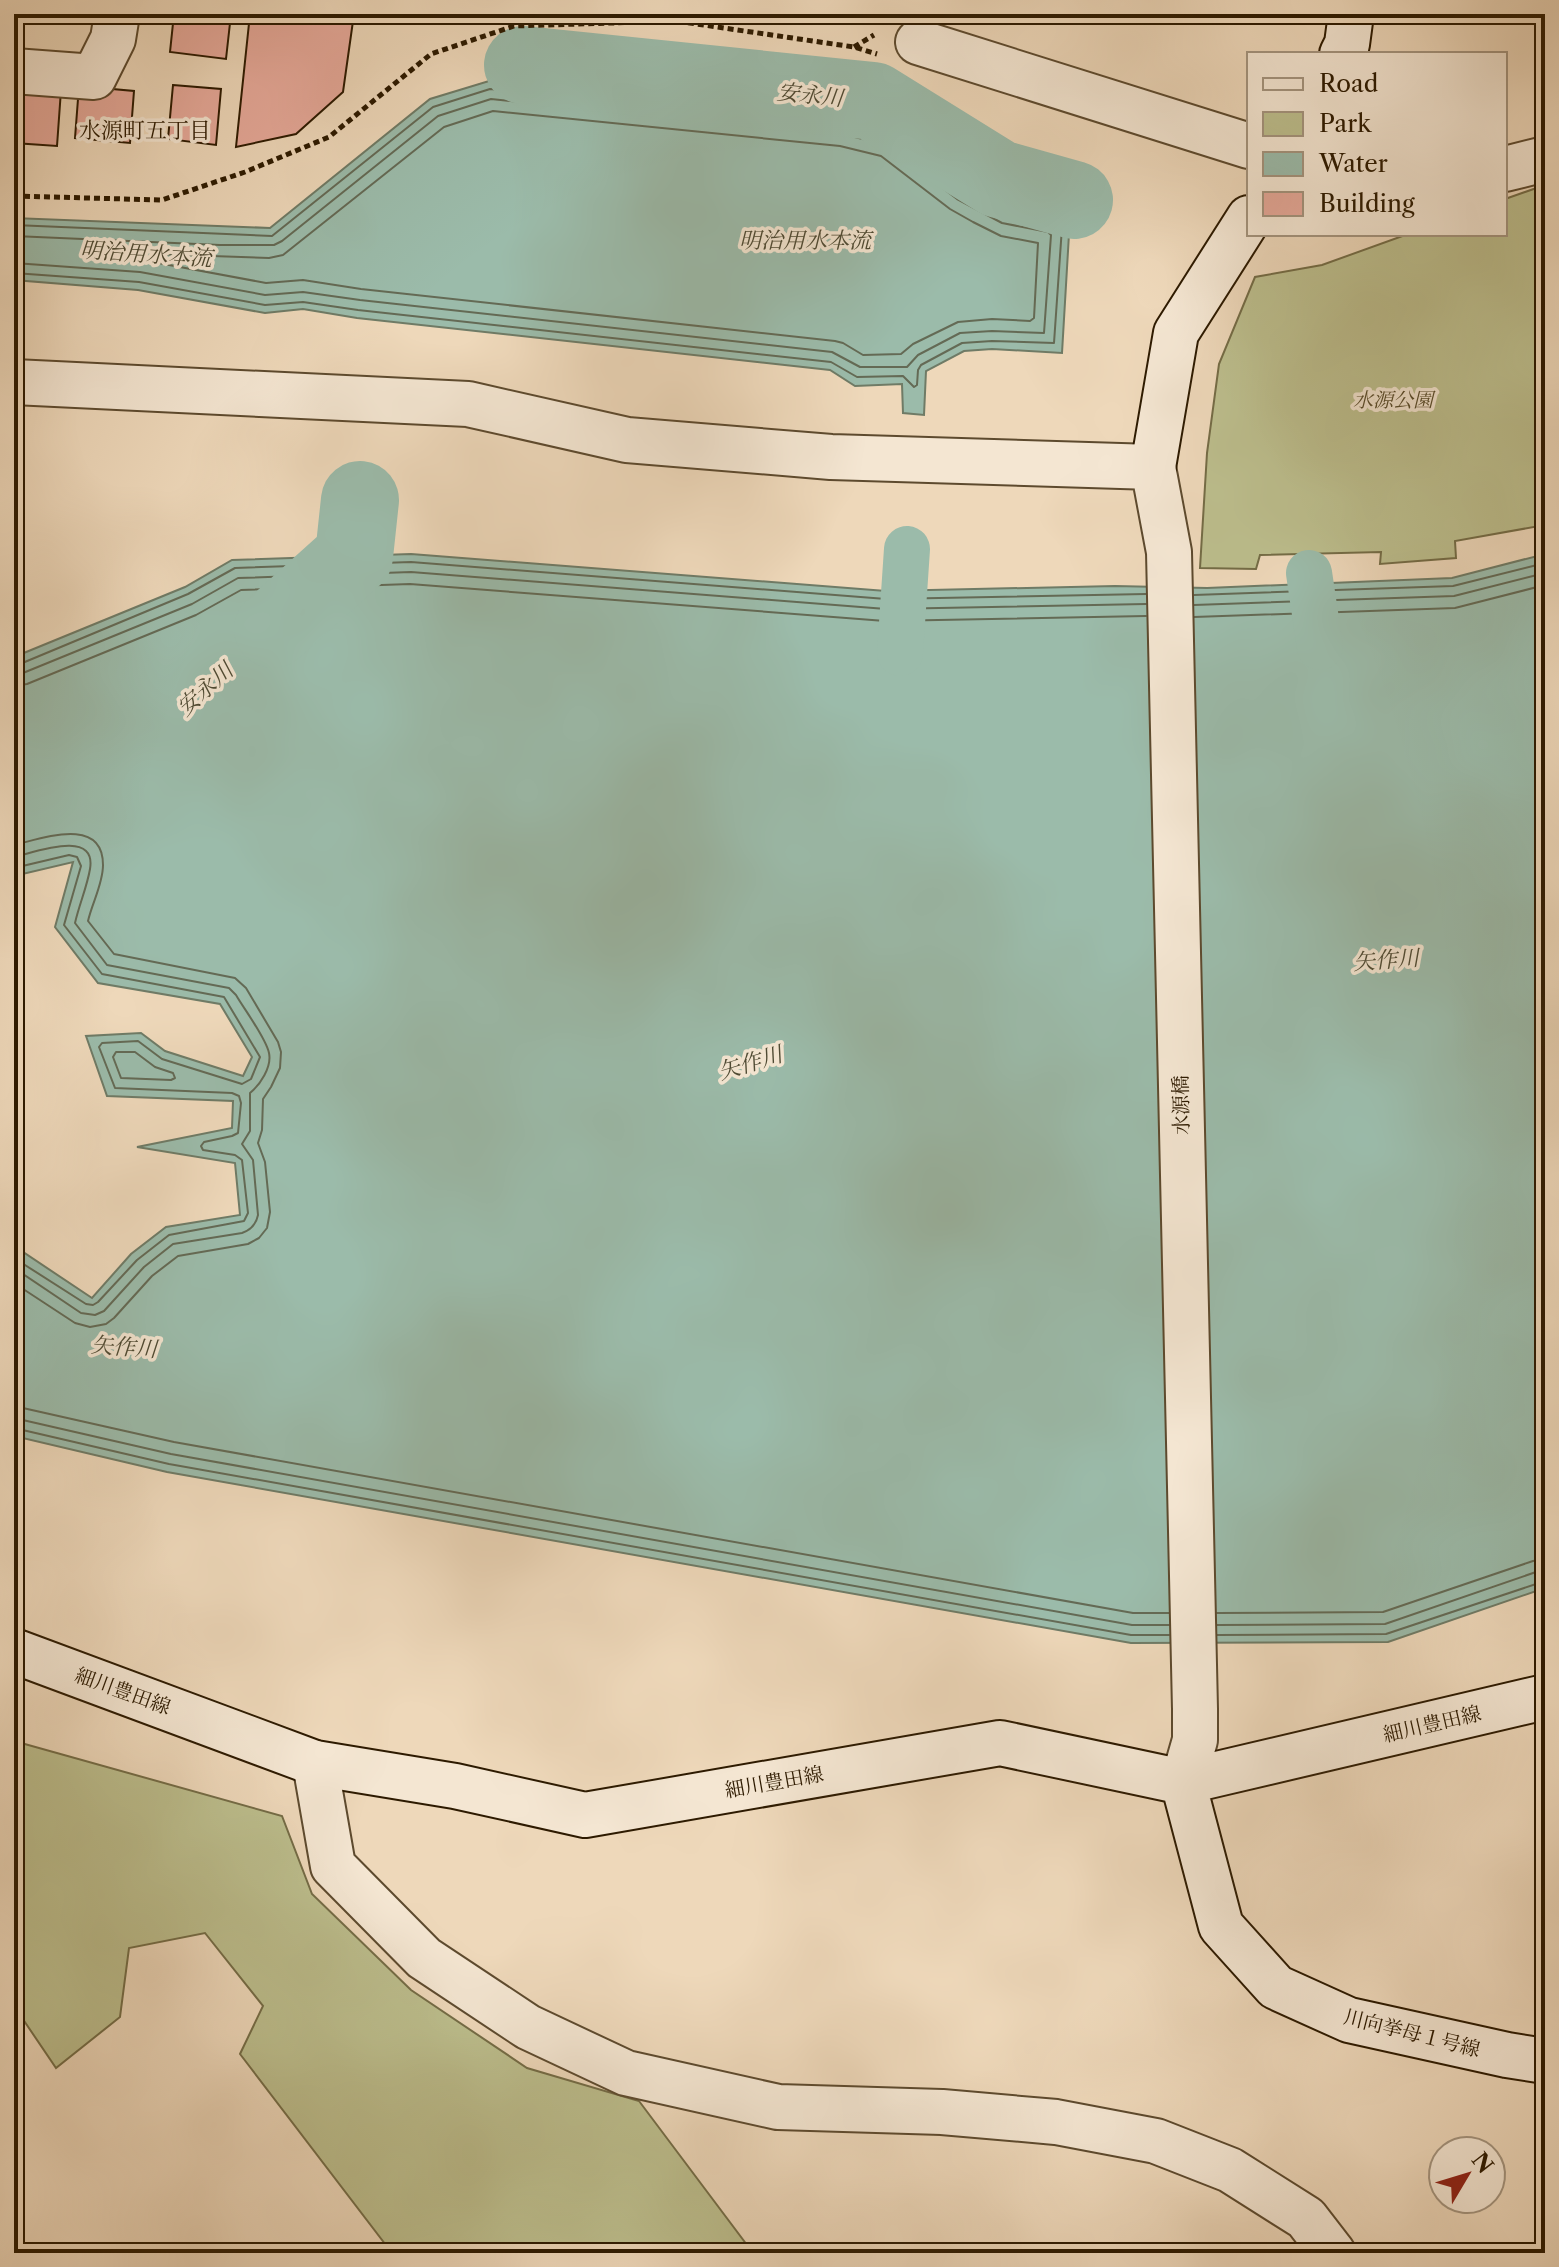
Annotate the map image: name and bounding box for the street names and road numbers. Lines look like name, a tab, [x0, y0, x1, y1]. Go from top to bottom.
street label: 水源橋	[1168, 1075, 1194, 1135]
street label: 細川豊田線	[72, 1663, 174, 1719]
street label: 細川豊田線	[1381, 1701, 1483, 1747]
street label: 細川豊田線	[723, 1761, 825, 1803]
street label: 川向挙母１号線	[1341, 2004, 1483, 2062]

